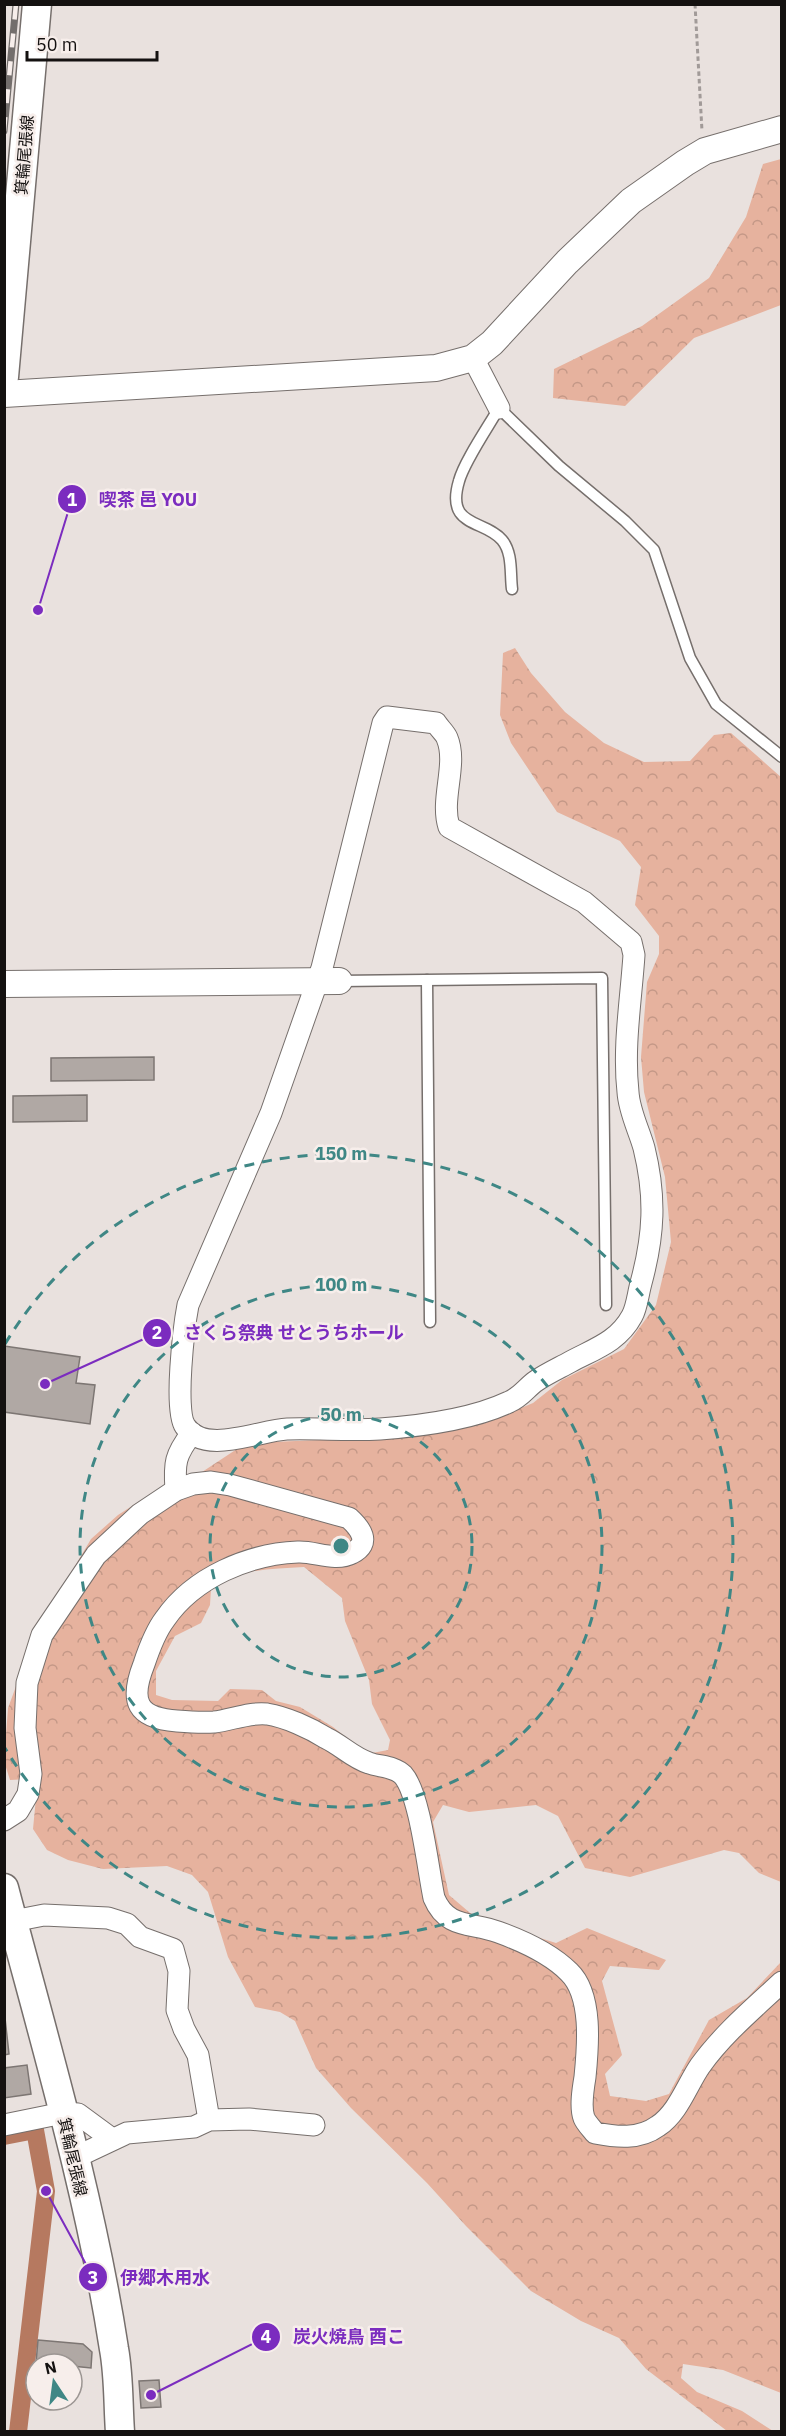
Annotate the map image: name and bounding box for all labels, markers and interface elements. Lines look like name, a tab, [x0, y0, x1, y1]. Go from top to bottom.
scale bar	[27, 24, 158, 62]
text: 50 m	[36, 33, 78, 56]
street label: 箕輪尾張線	[11, 114, 37, 196]
callout: 喫茶 邑 YOU	[57, 481, 210, 517]
text: 1	[67, 488, 78, 511]
text: 喫茶 邑 YOU	[99, 488, 197, 511]
text: 150 m	[315, 1142, 367, 1165]
text: 100 m	[315, 1273, 367, 1296]
callout: さくら祭典 せとうちホール	[142, 1315, 416, 1351]
text: 2	[152, 1321, 162, 1344]
text: さくら祭典 せとうちホール	[184, 1321, 404, 1344]
text: 50 m	[320, 1403, 362, 1426]
centre of rings	[331, 1536, 351, 1556]
street label: 箕輪尾張線	[54, 2116, 92, 2198]
callout: 伊郷木用水	[78, 2259, 222, 2295]
text: 3	[88, 2266, 98, 2289]
text: 伊郷木用水	[120, 2266, 210, 2289]
callout: 炭火焼鳥 酉こ	[251, 2319, 417, 2355]
text: 4	[261, 2325, 272, 2348]
text: 炭火焼鳥 酉こ	[293, 2325, 405, 2348]
north arrow	[24, 2352, 84, 2412]
text: N	[43, 2356, 59, 2378]

